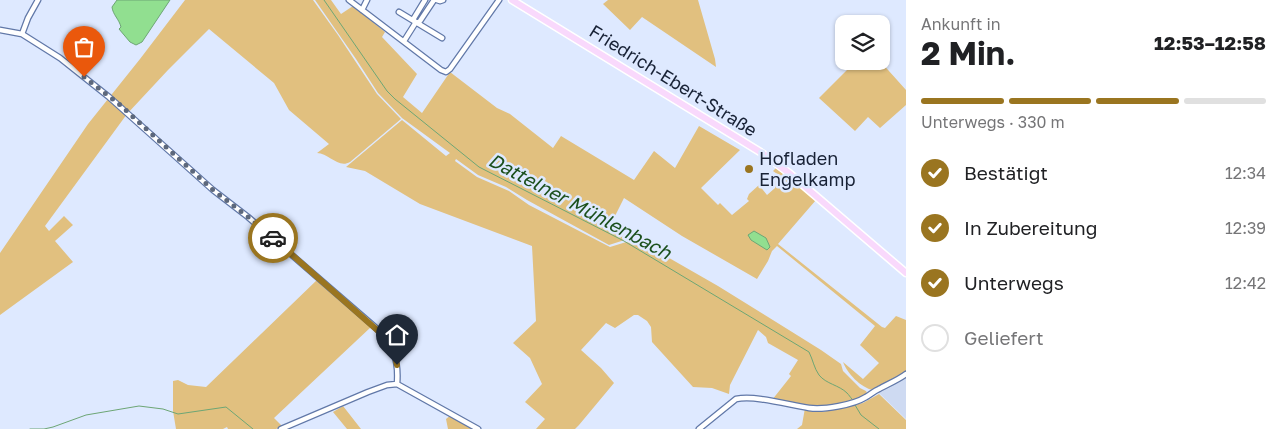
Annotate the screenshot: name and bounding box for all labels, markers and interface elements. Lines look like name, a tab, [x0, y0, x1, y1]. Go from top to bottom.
text: Ankunft in	[921, 14, 1001, 34]
map controls	[835, 15, 890, 70]
button: layers	[835, 15, 890, 70]
street label: Friedrich-Ebert-Straße	[586, 20, 761, 141]
pin	[63, 26, 105, 77]
text: 12:53–12:58	[1154, 31, 1266, 54]
icon: bag	[70, 33, 98, 61]
text: 2 Min.	[921, 34, 1015, 72]
text: Unterwegs · 330 m	[921, 112, 1065, 132]
place label: Hofladen Engelkamp	[759, 147, 855, 190]
water label: Dattelner Mühlenbach	[485, 148, 677, 264]
icon: check	[921, 159, 949, 187]
text: Bestätigt	[964, 161, 1048, 184]
marker: Hofladen Engelkamp	[743, 163, 755, 175]
text: 12:34	[1225, 163, 1266, 183]
courier	[248, 213, 298, 263]
icon: check	[921, 214, 949, 242]
text: In Zubereitung	[964, 216, 1097, 239]
text: 12:39	[1225, 218, 1266, 238]
icon: car	[259, 224, 287, 252]
icon: check	[921, 269, 949, 297]
text: Unterwegs	[964, 271, 1064, 294]
text: 12:42	[1225, 273, 1266, 293]
pin	[376, 314, 418, 365]
icon: home	[383, 321, 411, 349]
text: Geliefert	[964, 326, 1044, 349]

